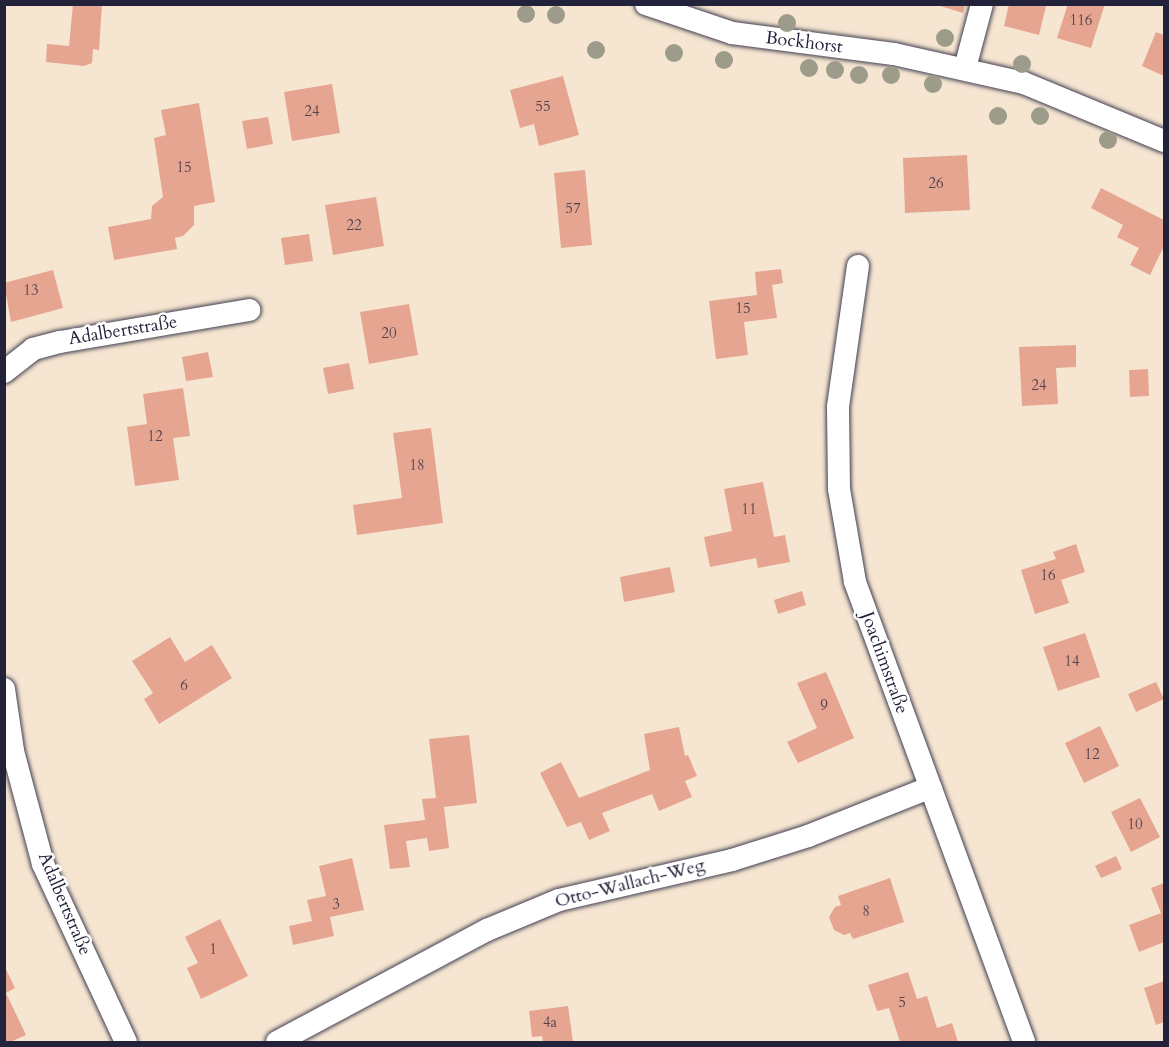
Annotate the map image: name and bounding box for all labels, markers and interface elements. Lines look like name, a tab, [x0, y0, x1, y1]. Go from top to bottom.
house number: 116	[1069, 12, 1093, 30]
street label: Bockhorst	[764, 28, 844, 58]
house number: 55	[535, 98, 551, 116]
house number: 24	[304, 103, 320, 121]
house number: 15	[176, 159, 192, 177]
house number: 26	[928, 175, 944, 193]
house number: 57	[565, 200, 581, 218]
house number: 22	[346, 217, 362, 235]
house number: 13	[23, 282, 39, 300]
house number: 15	[735, 300, 751, 318]
street label: Adalbertstraße	[67, 312, 179, 350]
house number: 20	[381, 325, 397, 343]
house number: 24	[1031, 377, 1047, 395]
house number: 12	[147, 428, 163, 446]
house number: 18	[409, 457, 425, 475]
house number: 11	[741, 501, 757, 519]
house number: 16	[1040, 567, 1056, 585]
street label: Joachimstraße	[856, 609, 912, 717]
house number: 14	[1064, 653, 1080, 671]
house number: 6	[180, 677, 188, 695]
house number: 9	[820, 697, 828, 715]
house number: 12	[1084, 746, 1100, 764]
house number: 10	[1127, 816, 1143, 834]
street label: Adalbertstraße	[33, 849, 95, 959]
street label: Otto-Wallach-Weg	[553, 855, 707, 913]
house number: 3	[332, 896, 340, 914]
house number: 8	[862, 903, 870, 921]
house number: 1	[209, 941, 217, 959]
house number: 5	[898, 994, 906, 1012]
house number: 4a	[543, 1014, 557, 1032]

